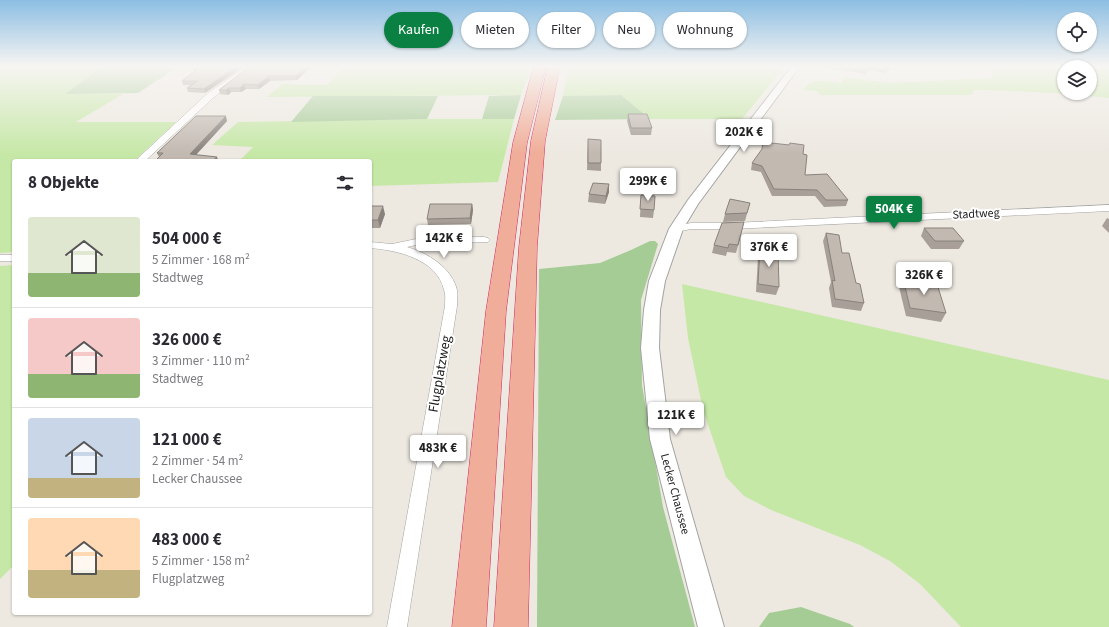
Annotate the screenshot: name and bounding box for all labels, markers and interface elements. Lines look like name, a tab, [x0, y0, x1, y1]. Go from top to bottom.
chip: Kaufen	[384, 12, 453, 48]
chip: Mieten	[461, 12, 529, 48]
chip: Filter	[537, 12, 595, 48]
chip: Neu	[603, 12, 655, 48]
chip: Wohnung	[663, 12, 747, 48]
map controls	[1057, 12, 1097, 100]
button: locate	[1057, 12, 1097, 52]
button: layers	[1057, 60, 1097, 100]
pin: 202K €	[711, 119, 777, 153]
text: 202K €	[725, 123, 763, 141]
pin: 299K €	[615, 168, 681, 202]
text: 8 Objekte	[28, 171, 99, 195]
icon: filters	[334, 172, 356, 194]
text: 299K €	[629, 172, 667, 190]
pin: 504K €	[861, 196, 927, 230]
text: 504K €	[875, 200, 913, 218]
street label: Stadtweg	[952, 204, 1000, 224]
pin: 142K €	[411, 225, 477, 259]
text: 504 000 €	[152, 227, 222, 251]
text: 142K €	[425, 229, 463, 247]
icon: home	[60, 233, 108, 281]
pin: 376K €	[736, 234, 802, 268]
text: 376K €	[750, 238, 788, 256]
text: 5 Zimmer · 168 m²	[152, 251, 250, 269]
pin: 326K €	[891, 262, 957, 296]
text: 326K €	[905, 266, 943, 284]
text: Stadtweg	[152, 269, 203, 287]
text: 326 000 €	[152, 328, 222, 352]
icon: home	[60, 334, 108, 382]
street label: Flugplatzweg	[423, 334, 457, 414]
text: 3 Zimmer · 110 m²	[152, 352, 250, 370]
text: Stadtweg	[152, 370, 203, 388]
pin: 121K €	[643, 402, 709, 436]
text: 121K €	[657, 406, 695, 424]
text: 121 000 €	[152, 428, 222, 452]
icon: home	[60, 434, 108, 482]
pin: 483K €	[405, 435, 471, 469]
text: 483K €	[419, 439, 457, 457]
text: 2 Zimmer · 54 m²	[152, 452, 243, 470]
street label: Lecker Chaussee	[656, 452, 694, 536]
text: Lecker Chaussee	[152, 470, 242, 488]
text: 483 000 €	[152, 528, 222, 552]
icon: home	[60, 534, 108, 582]
text: 5 Zimmer · 158 m²	[152, 552, 250, 570]
text: Flugplatzweg	[152, 570, 224, 588]

